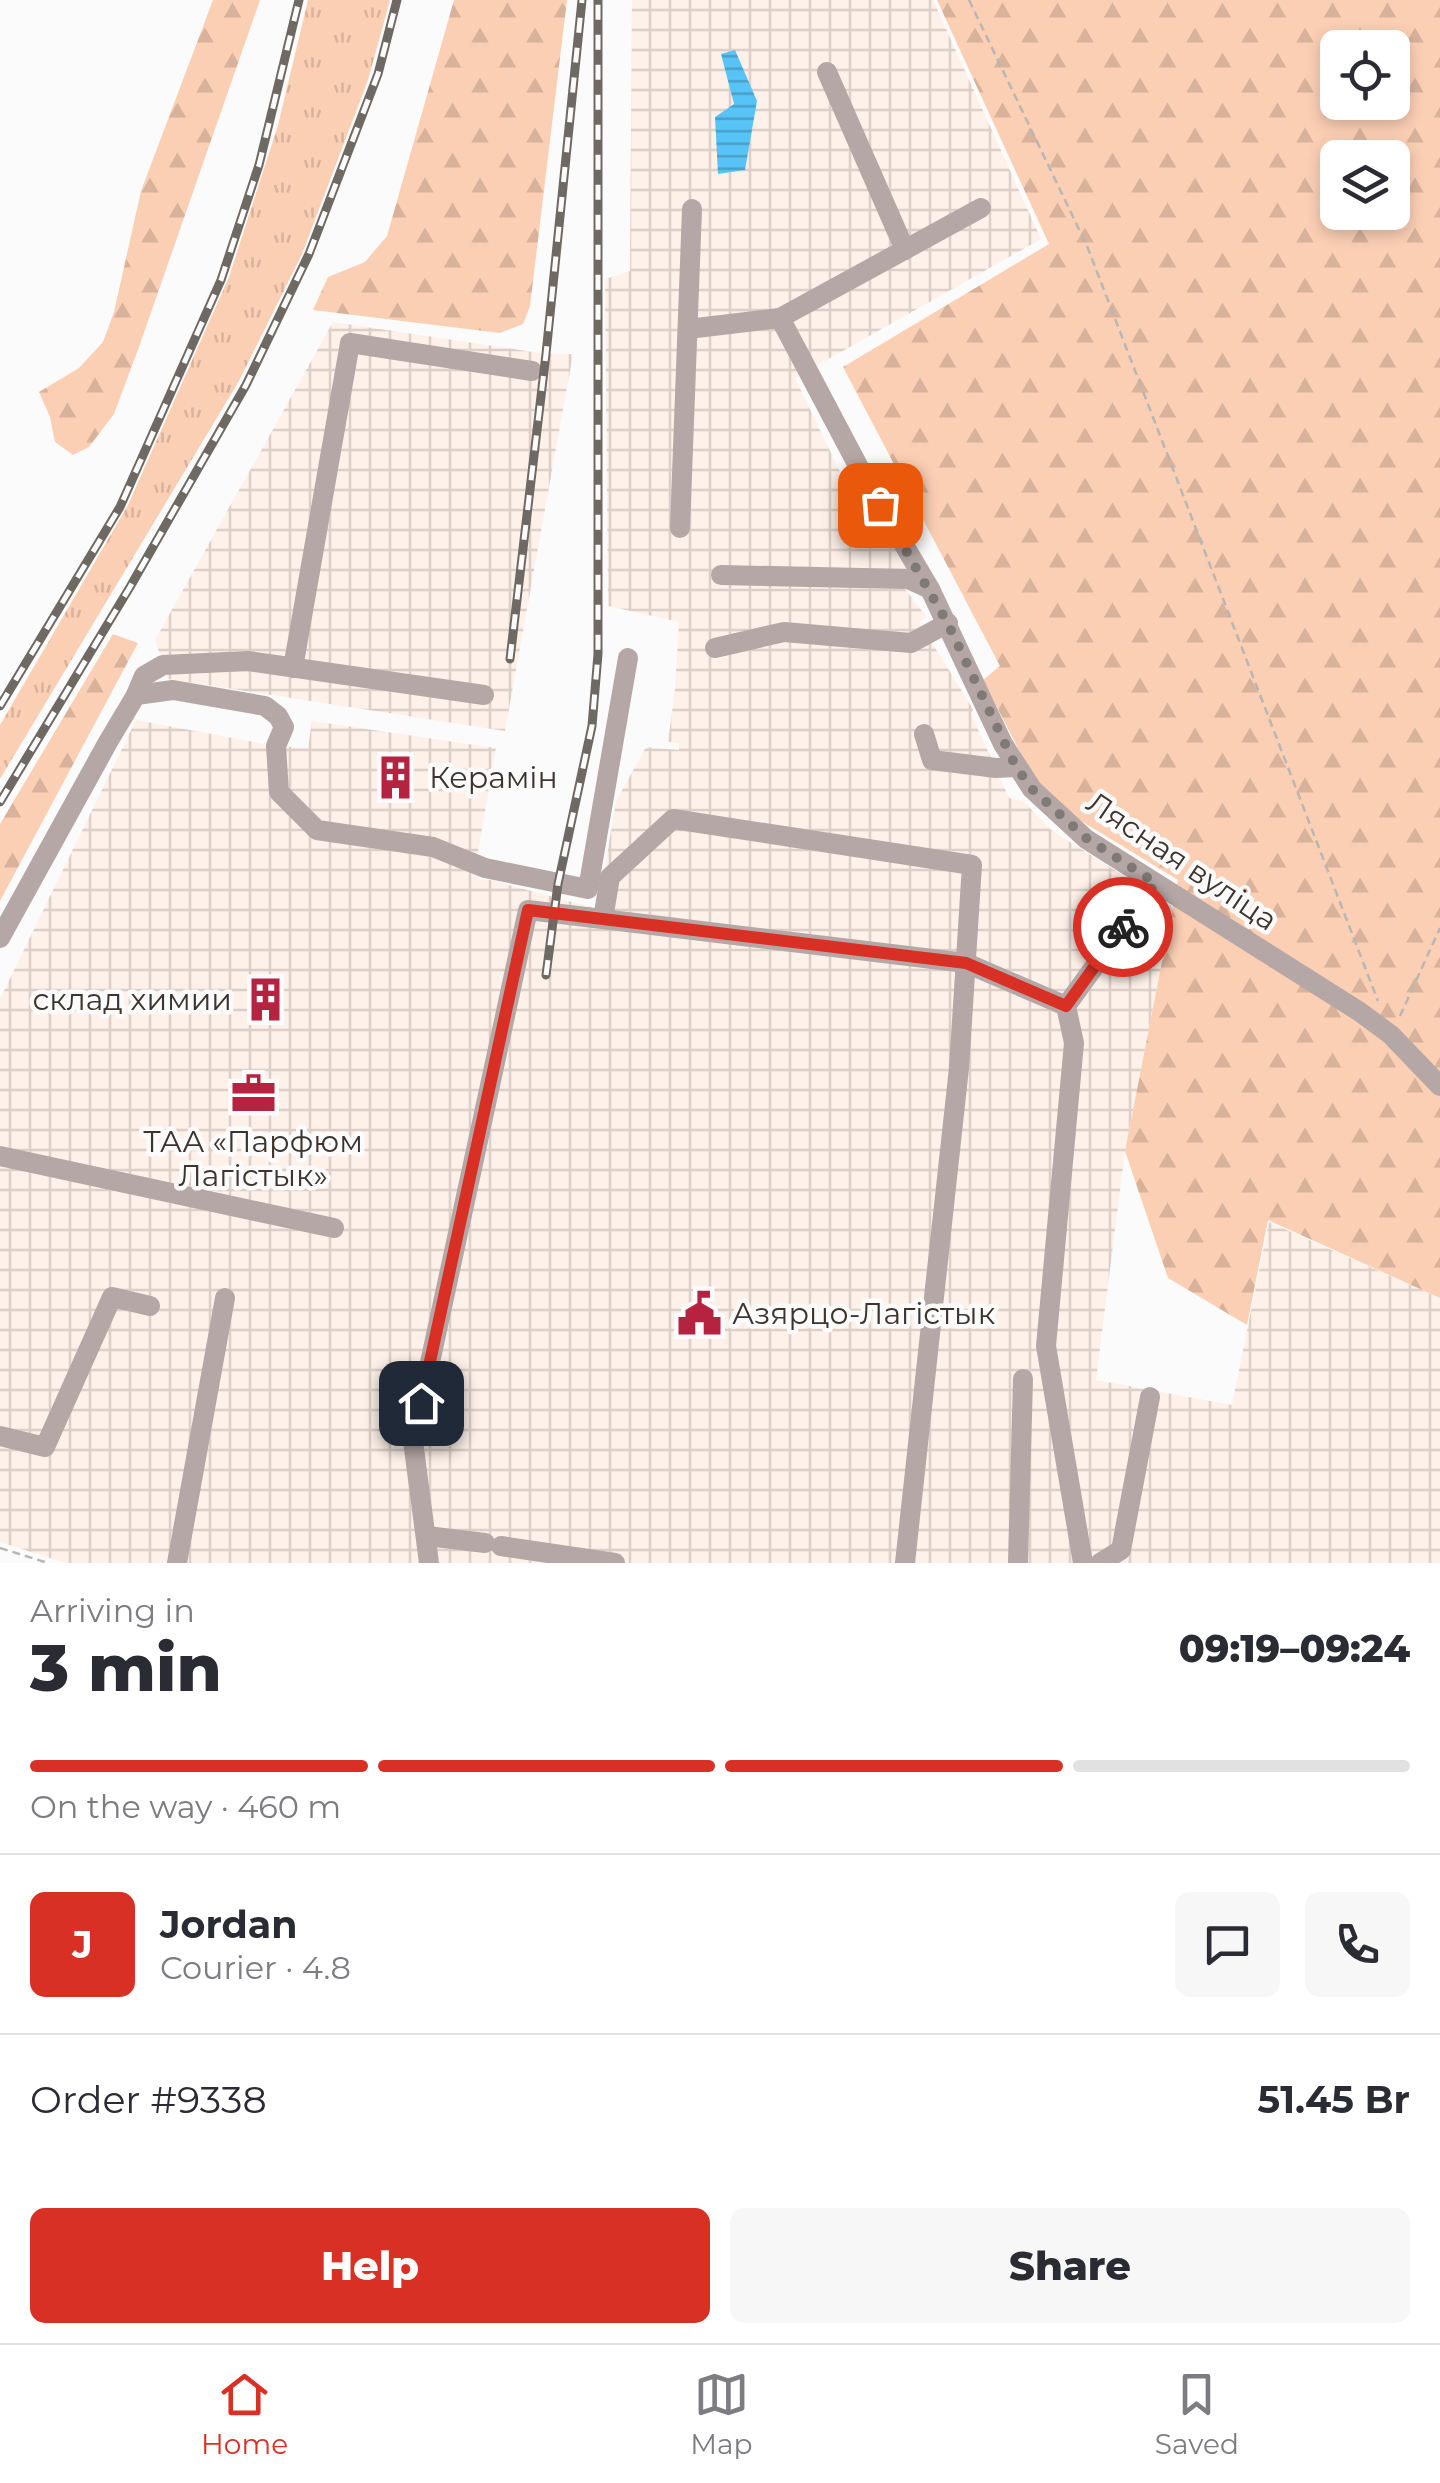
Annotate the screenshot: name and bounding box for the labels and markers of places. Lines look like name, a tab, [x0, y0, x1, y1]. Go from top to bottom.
pin	[838, 463, 923, 548]
building icon: Керамін	[372, 753, 420, 801]
place label: Керамін	[429, 759, 558, 796]
building icon: склад химии	[241, 975, 289, 1023]
place label: склад химии	[32, 981, 232, 1018]
office icon: ТАА «Парфюм Лагістык»	[229, 1070, 277, 1118]
place label: ТАА «Парфюм Лагістык»	[143, 1123, 363, 1194]
public building icon: Азярцо-Лагістык	[675, 1289, 723, 1337]
place label: Азярцо-Лагістык	[732, 1295, 996, 1332]
pin	[379, 1361, 464, 1446]

